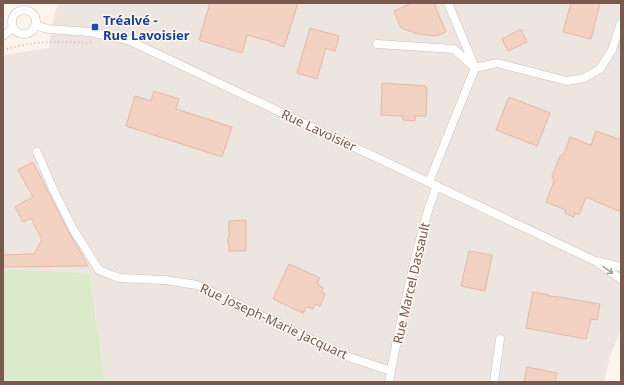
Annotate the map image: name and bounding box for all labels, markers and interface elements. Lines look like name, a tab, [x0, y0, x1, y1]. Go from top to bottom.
place label: Tréalvé - Rue Lavoisier	[103, 11, 190, 44]
marker: Tréalvé - Rue Lavoisier	[90, 22, 100, 32]
street label: Rue Lavoisier	[278, 105, 360, 156]
street label: Rue Marcel Dassault	[388, 220, 434, 345]
one-way arrow	[603, 266, 614, 274]
street label: Rue Joseph-Marie Jacquart	[197, 279, 351, 363]

